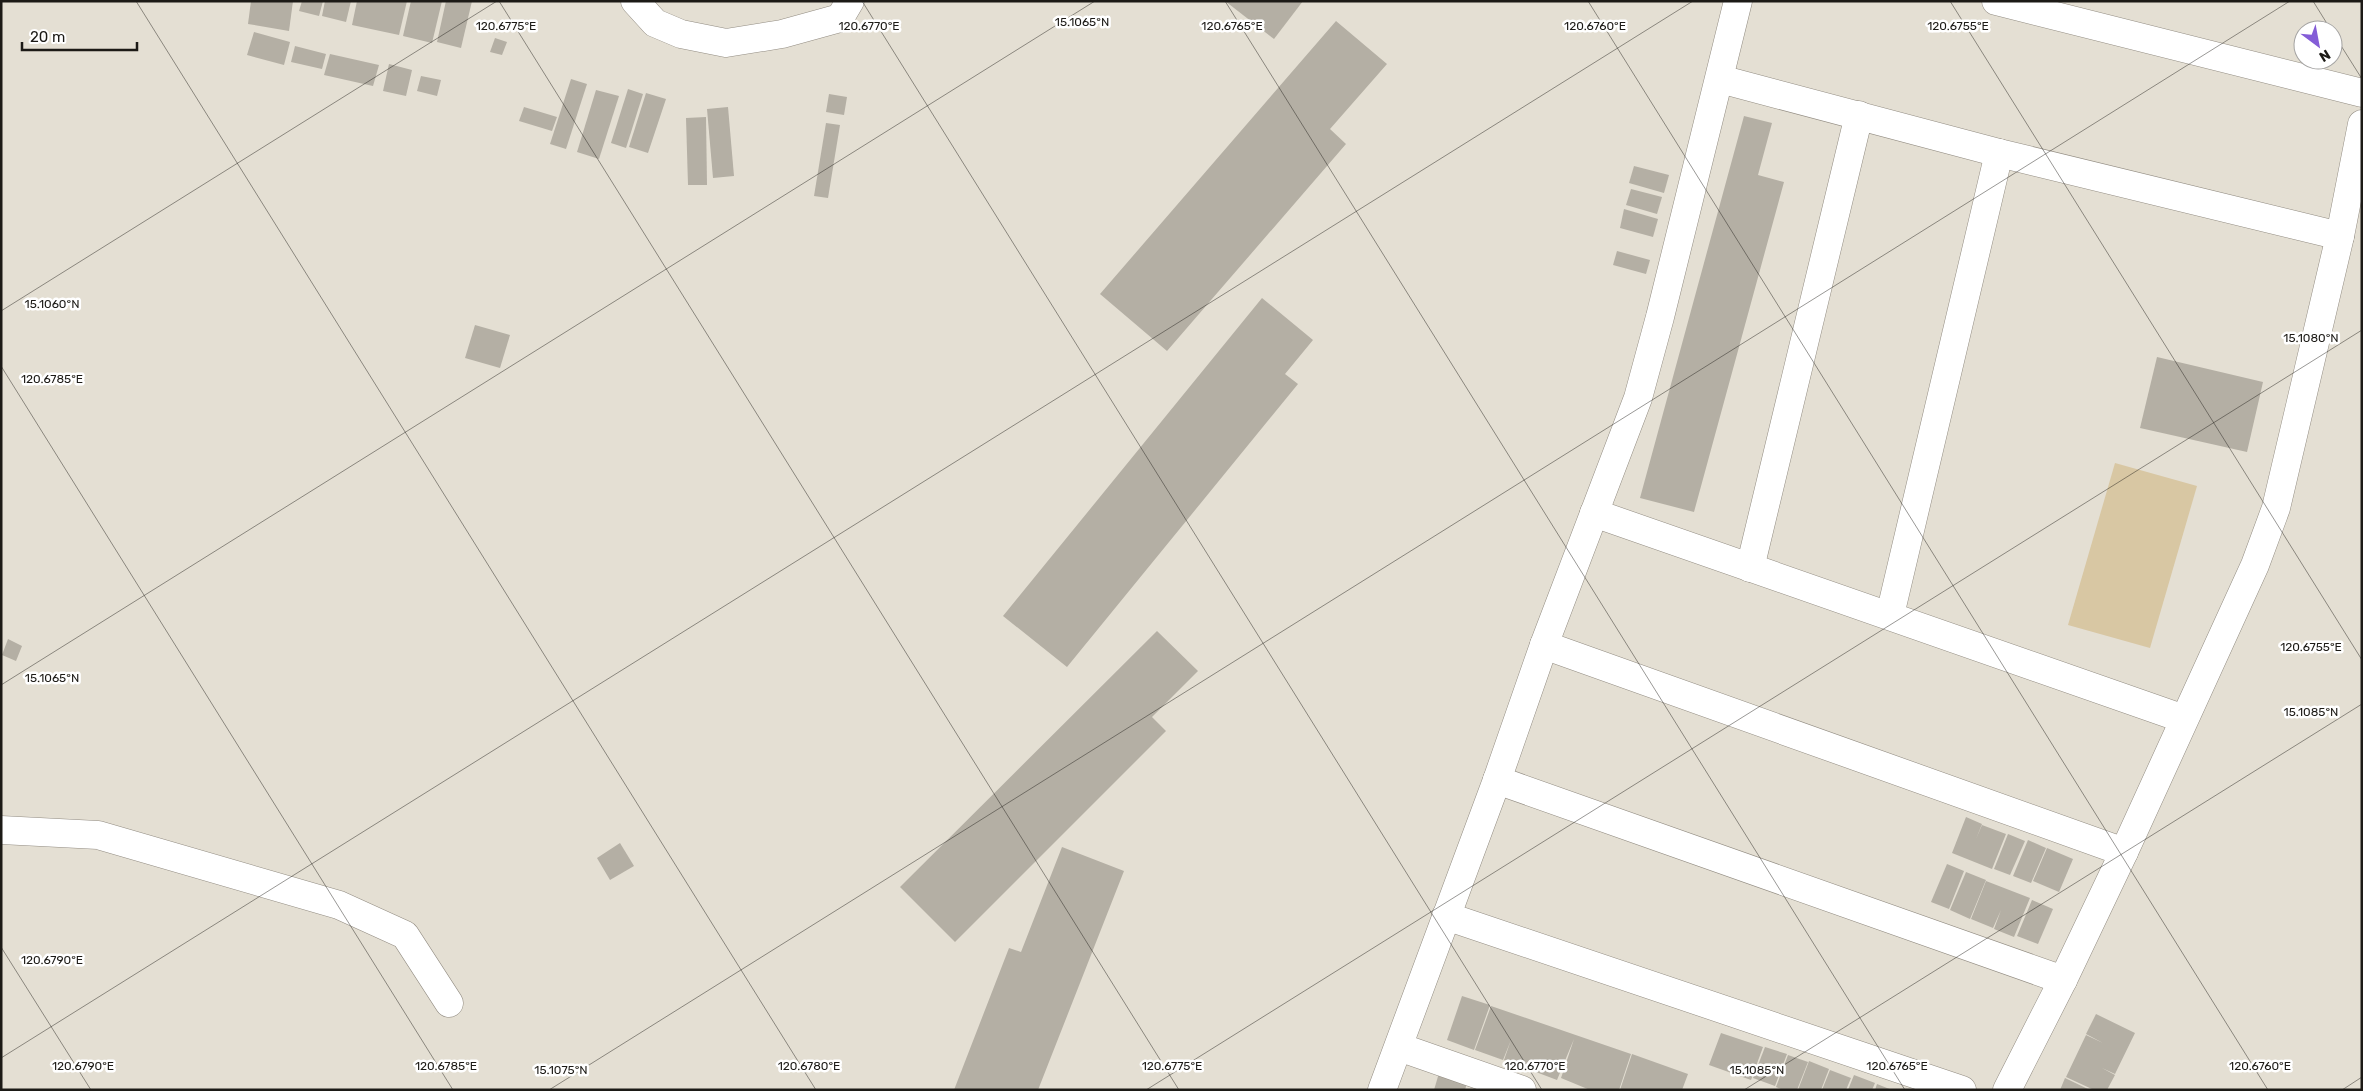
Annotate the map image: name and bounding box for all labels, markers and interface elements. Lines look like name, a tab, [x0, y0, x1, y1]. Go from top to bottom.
text: 15.1065°N	[1055, 15, 1109, 29]
text: 120.6775°E	[476, 19, 536, 33]
text: 120.6770°E	[838, 19, 900, 33]
text: 120.6765°E	[1201, 19, 1263, 33]
text: 120.6760°E	[1564, 19, 1626, 33]
text: 120.6755°E	[1927, 19, 1989, 33]
scale bar	[22, 20, 138, 52]
north arrow	[2293, 20, 2343, 70]
text: 20 m	[30, 28, 65, 46]
text: N	[2316, 46, 2333, 65]
text: 15.1060°N	[25, 297, 80, 311]
text: 15.1080°N	[2283, 331, 2339, 345]
text: 120.6785°E	[21, 372, 83, 386]
text: 120.6755°E	[2280, 640, 2342, 654]
text: 15.1065°N	[25, 671, 79, 685]
text: 15.1085°N	[2284, 705, 2338, 719]
text: 120.6790°E	[21, 953, 83, 967]
text: 120.6790°E	[52, 1059, 114, 1073]
text: 120.6785°E	[415, 1059, 477, 1073]
text: 120.6780°E	[778, 1059, 840, 1073]
text: 120.6775°E	[1142, 1059, 1202, 1073]
text: 120.6770°E	[1504, 1059, 1566, 1073]
text: 120.6765°E	[1866, 1059, 1928, 1073]
text: 120.6760°E	[2229, 1059, 2291, 1073]
text: 15.1075°N	[534, 1063, 588, 1077]
text: 15.1085°N	[1730, 1063, 1784, 1077]

